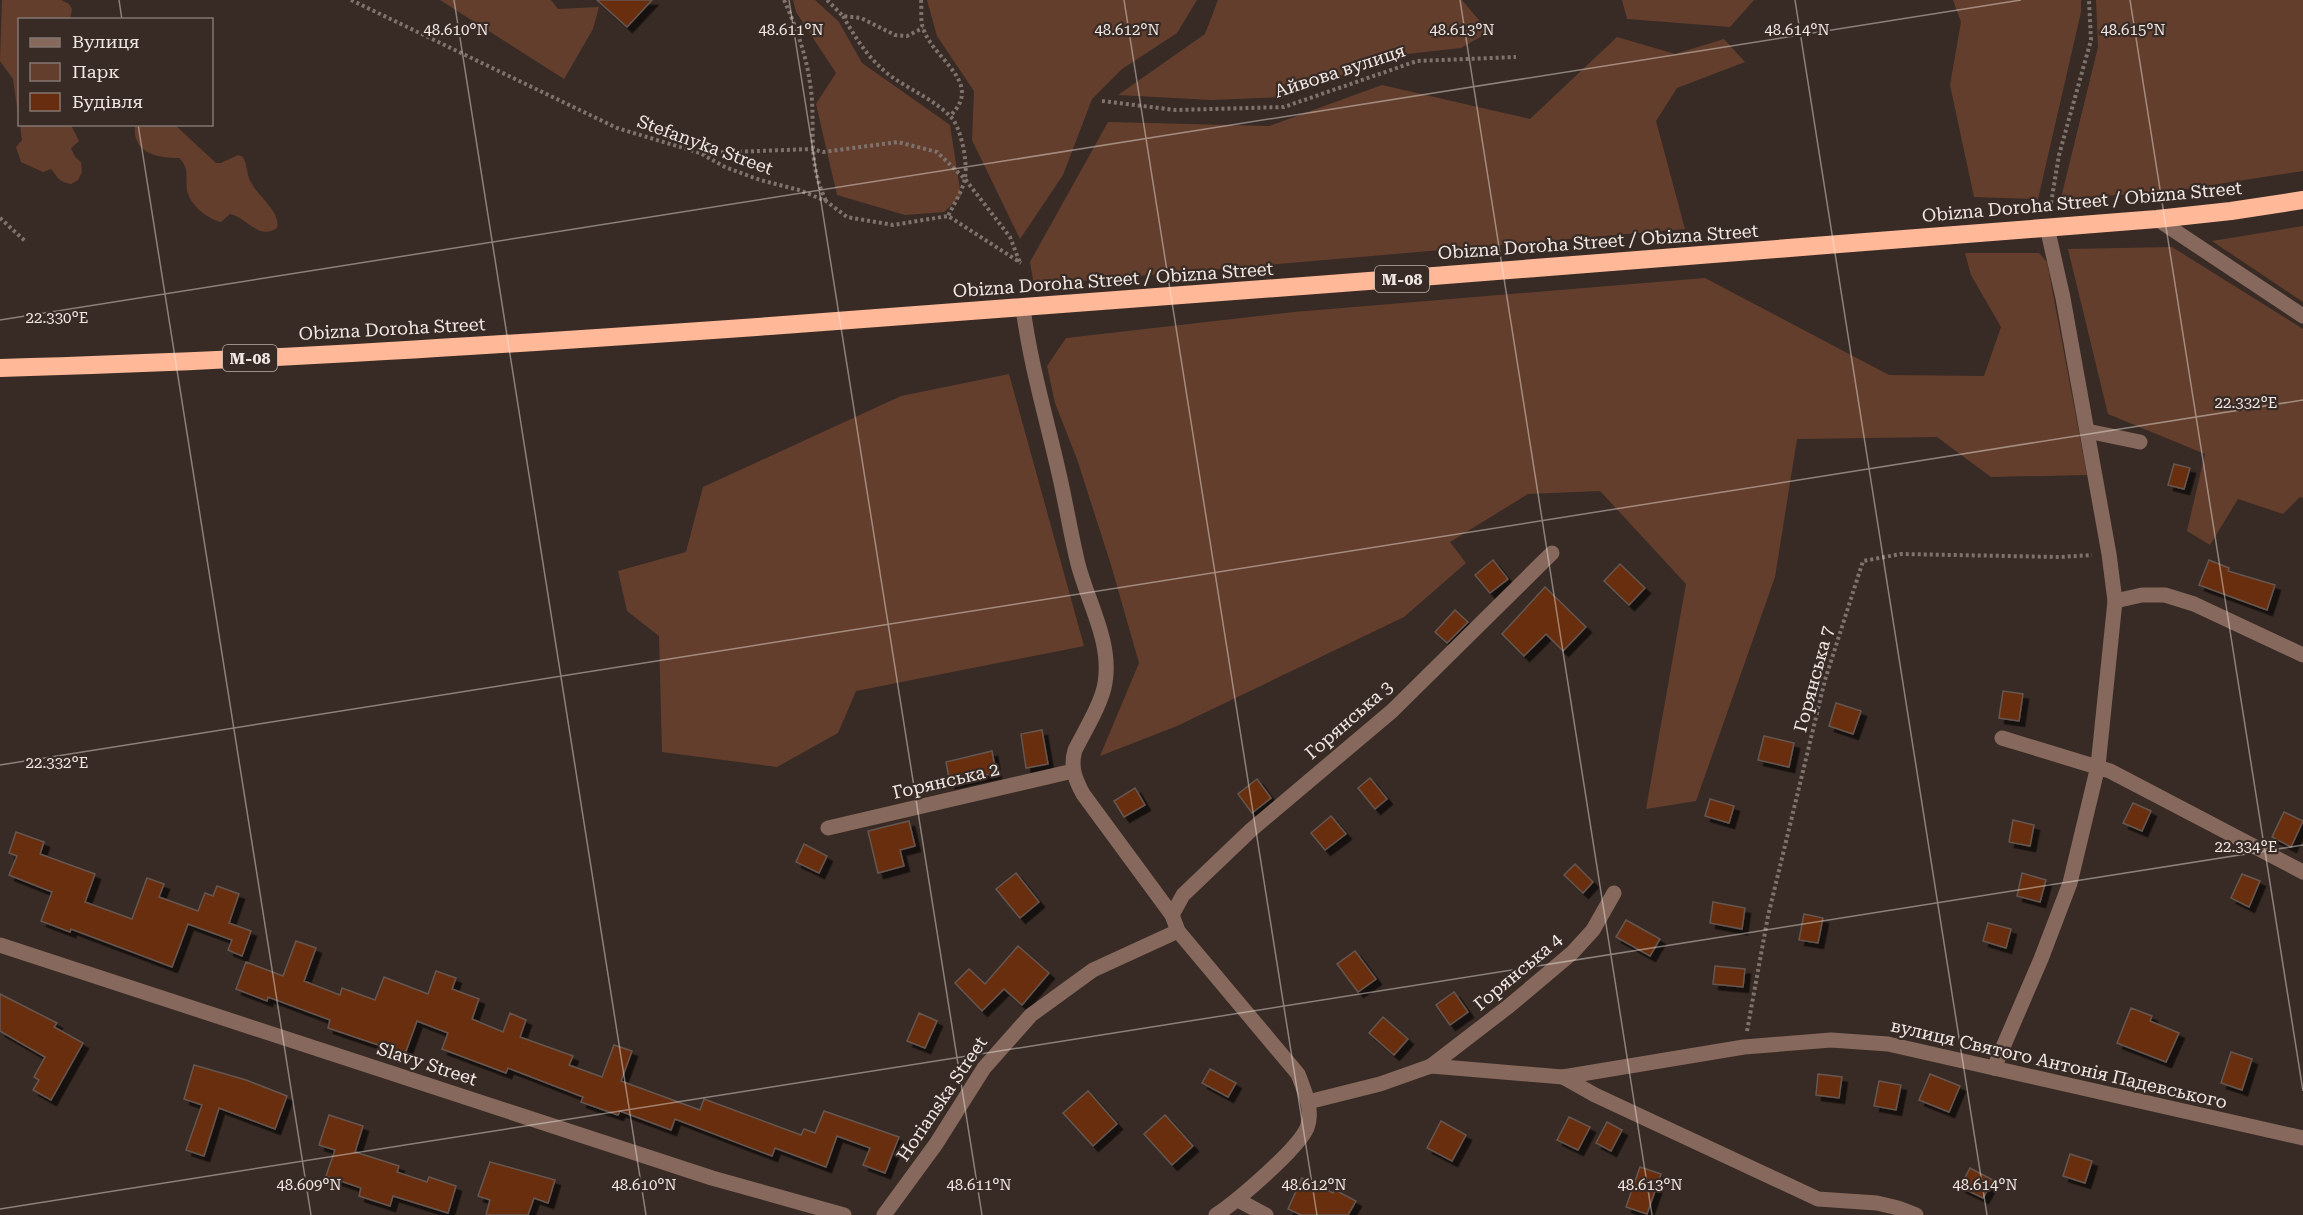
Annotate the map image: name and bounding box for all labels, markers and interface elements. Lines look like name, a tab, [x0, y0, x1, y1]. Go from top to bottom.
legend	[18, 18, 213, 126]
text: 48.610°N	[423, 21, 489, 39]
text: 48.611°N	[758, 21, 824, 39]
text: 48.612°N	[1094, 21, 1160, 39]
text: 48.613°N	[1429, 21, 1495, 39]
text: 48.614°N	[1764, 21, 1830, 39]
text: 48.615°N	[2100, 21, 2166, 39]
text: Вулиця	[72, 31, 139, 52]
street label: Айвова вулиця	[1272, 40, 1408, 102]
text: Парк	[72, 61, 120, 82]
text: Будівля	[72, 91, 143, 112]
street label: Stefanyka Street	[635, 110, 776, 179]
street label: Obizna Doroha Street / Obizna Street	[1921, 177, 2243, 226]
street label: Obizna Doroha Street / Obizna Street	[1437, 220, 1759, 263]
street label: Obizna Doroha Street / Obizna Street	[952, 258, 1274, 301]
road number: М-08	[1375, 266, 1429, 292]
text: 22.330°E	[26, 309, 88, 327]
street label: Obizna Doroha Street	[298, 313, 486, 344]
road number: М-08	[223, 345, 277, 371]
text: 22.332°E	[2215, 394, 2277, 412]
street label: Горянська 7	[1789, 624, 1838, 734]
street label: Горянська 3	[1301, 676, 1397, 763]
text: 22.332°E	[26, 754, 88, 772]
street label: Горянська 2	[890, 758, 1001, 803]
text: 22.334°E	[2215, 838, 2277, 856]
street label: Горянська 4	[1469, 929, 1566, 1015]
street label: вулиця Святого Антонія Падевського	[1889, 1015, 2229, 1113]
street label: Horianska Street	[892, 1032, 991, 1165]
street label: Slavy Street	[375, 1038, 480, 1090]
text: 48.609°N	[276, 1176, 342, 1194]
text: 48.610°N	[611, 1176, 677, 1194]
text: 48.611°N	[946, 1176, 1012, 1194]
text: 48.612°N	[1281, 1176, 1347, 1194]
text: 48.613°N	[1617, 1176, 1683, 1194]
text: 48.614°N	[1952, 1176, 2018, 1194]

